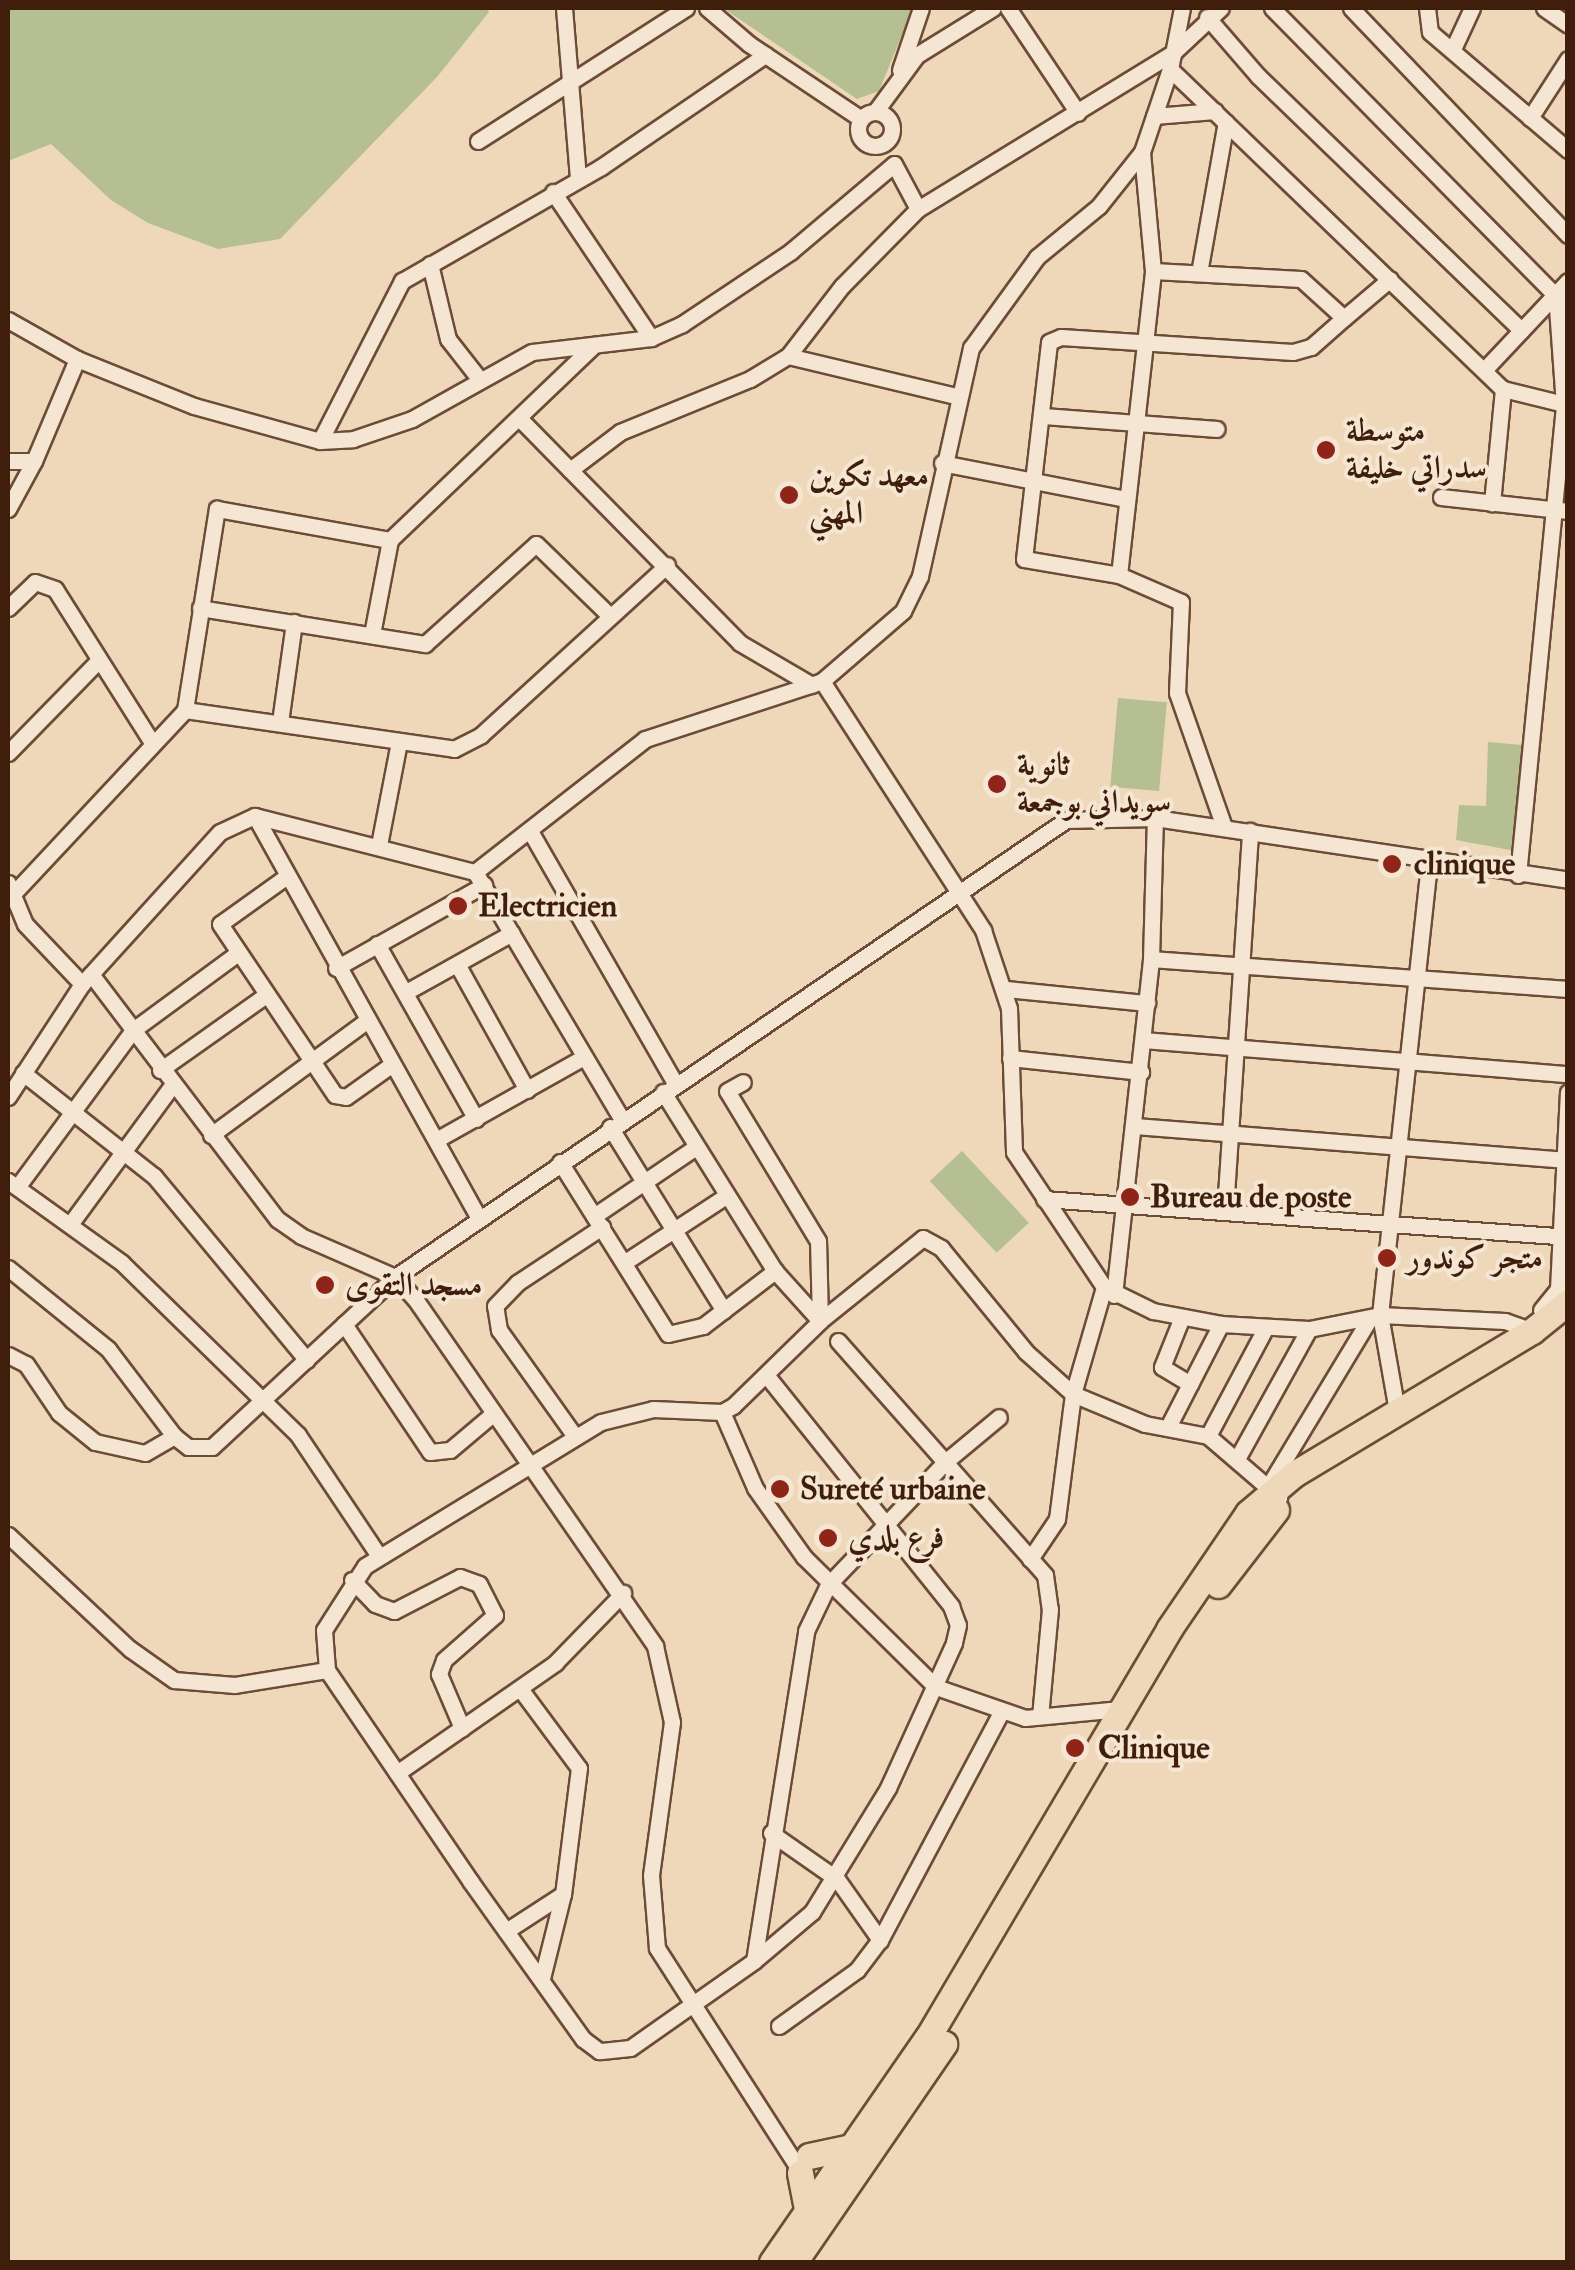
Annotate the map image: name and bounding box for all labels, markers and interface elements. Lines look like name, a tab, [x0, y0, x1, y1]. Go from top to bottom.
place label: متوسطة سدراتي خليفة	[1346, 413, 1487, 488]
marker: متوسطة سدراتي خليفة	[1315, 439, 1337, 461]
place label: معهد تكوين المهني	[809, 458, 929, 533]
marker: معهد تكوين المهني	[778, 484, 800, 506]
place label: ثانوية سويداني بوجمعة	[1017, 747, 1171, 822]
marker: ثانوية سويداني بوجمعة	[986, 773, 1008, 795]
place label: clinique	[1414, 845, 1515, 883]
marker: clinique	[1379, 851, 1405, 877]
place label: Electricien	[478, 887, 617, 925]
marker: Electricien	[447, 895, 469, 917]
place label: Bureau de poste	[1150, 1178, 1351, 1216]
marker: Bureau de poste	[1119, 1186, 1141, 1208]
place label: متجر كوندور	[1407, 1239, 1543, 1277]
marker: متجر كوندور	[1376, 1247, 1398, 1269]
place label: مسجد التقوى	[345, 1266, 482, 1304]
marker: مسجد التقوى	[314, 1274, 336, 1296]
place label: Sureté urbaine	[800, 1470, 986, 1508]
marker: Sureté urbaine	[769, 1478, 791, 1500]
place label: فرع بلدي	[848, 1519, 945, 1557]
marker: فرع بلدي	[817, 1527, 839, 1549]
place label: Clinique	[1098, 1729, 1210, 1767]
marker: Clinique	[1062, 1735, 1088, 1761]

